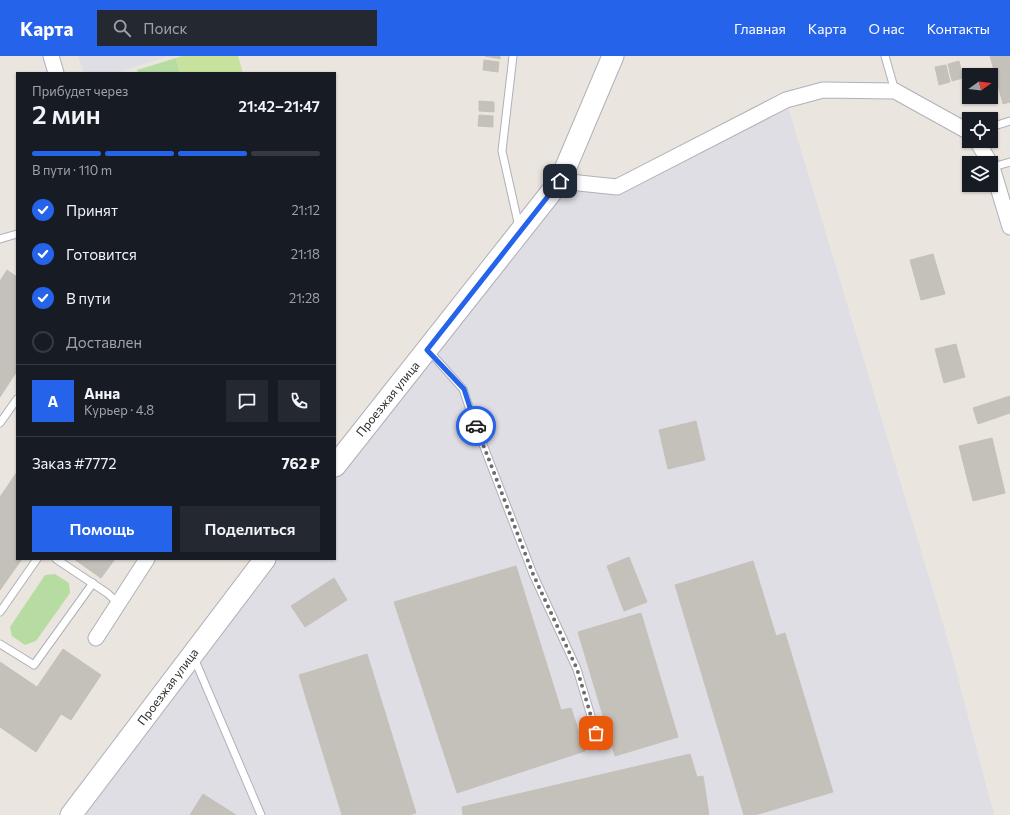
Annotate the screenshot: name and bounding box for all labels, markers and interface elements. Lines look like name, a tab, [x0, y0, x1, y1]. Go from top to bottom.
search box	[97, 10, 377, 46]
text: Карта	[20, 17, 73, 40]
icon: search	[111, 17, 133, 39]
text: Поиск	[143, 19, 188, 37]
text: Главная	[734, 20, 786, 37]
text: Карта	[808, 20, 846, 37]
text: О нас	[868, 20, 905, 37]
text: Контакты	[927, 20, 990, 37]
north arrow	[962, 68, 998, 104]
map controls	[962, 68, 998, 192]
text: Прибудет через	[32, 83, 128, 99]
text: 21:42–21:47	[239, 97, 320, 115]
text: 2 мин	[32, 98, 101, 129]
button: locate	[962, 112, 998, 148]
button: layers	[962, 156, 998, 192]
text: В пути · 110 m	[32, 162, 112, 178]
pin	[543, 164, 577, 198]
icon: home	[549, 170, 571, 192]
icon: check	[32, 199, 54, 221]
text: Принят	[66, 201, 118, 219]
text: 21:12	[291, 202, 320, 218]
icon: check	[32, 243, 54, 265]
text: Готовится	[66, 245, 137, 263]
text: 21:18	[291, 246, 320, 262]
icon: check	[32, 287, 54, 309]
text: В пути	[66, 289, 111, 307]
text: 21:28	[289, 290, 320, 306]
text: Доставлен	[66, 333, 142, 351]
street label: Проезжая улица	[353, 358, 422, 439]
button: chat	[226, 380, 268, 422]
button: phone	[278, 380, 320, 422]
text: Анна	[84, 384, 120, 402]
text: А	[48, 392, 58, 410]
text: Курьер · 4.8	[84, 402, 154, 418]
courier	[456, 406, 496, 446]
icon: car	[465, 415, 487, 437]
text: Заказ #7772	[32, 454, 117, 472]
text: 762 ₽	[281, 454, 320, 472]
button: Помощь	[32, 506, 172, 552]
button: Поделиться	[180, 506, 320, 552]
street label: Проезжая улица	[134, 645, 201, 728]
pin	[579, 716, 613, 750]
icon: bag	[585, 722, 607, 744]

